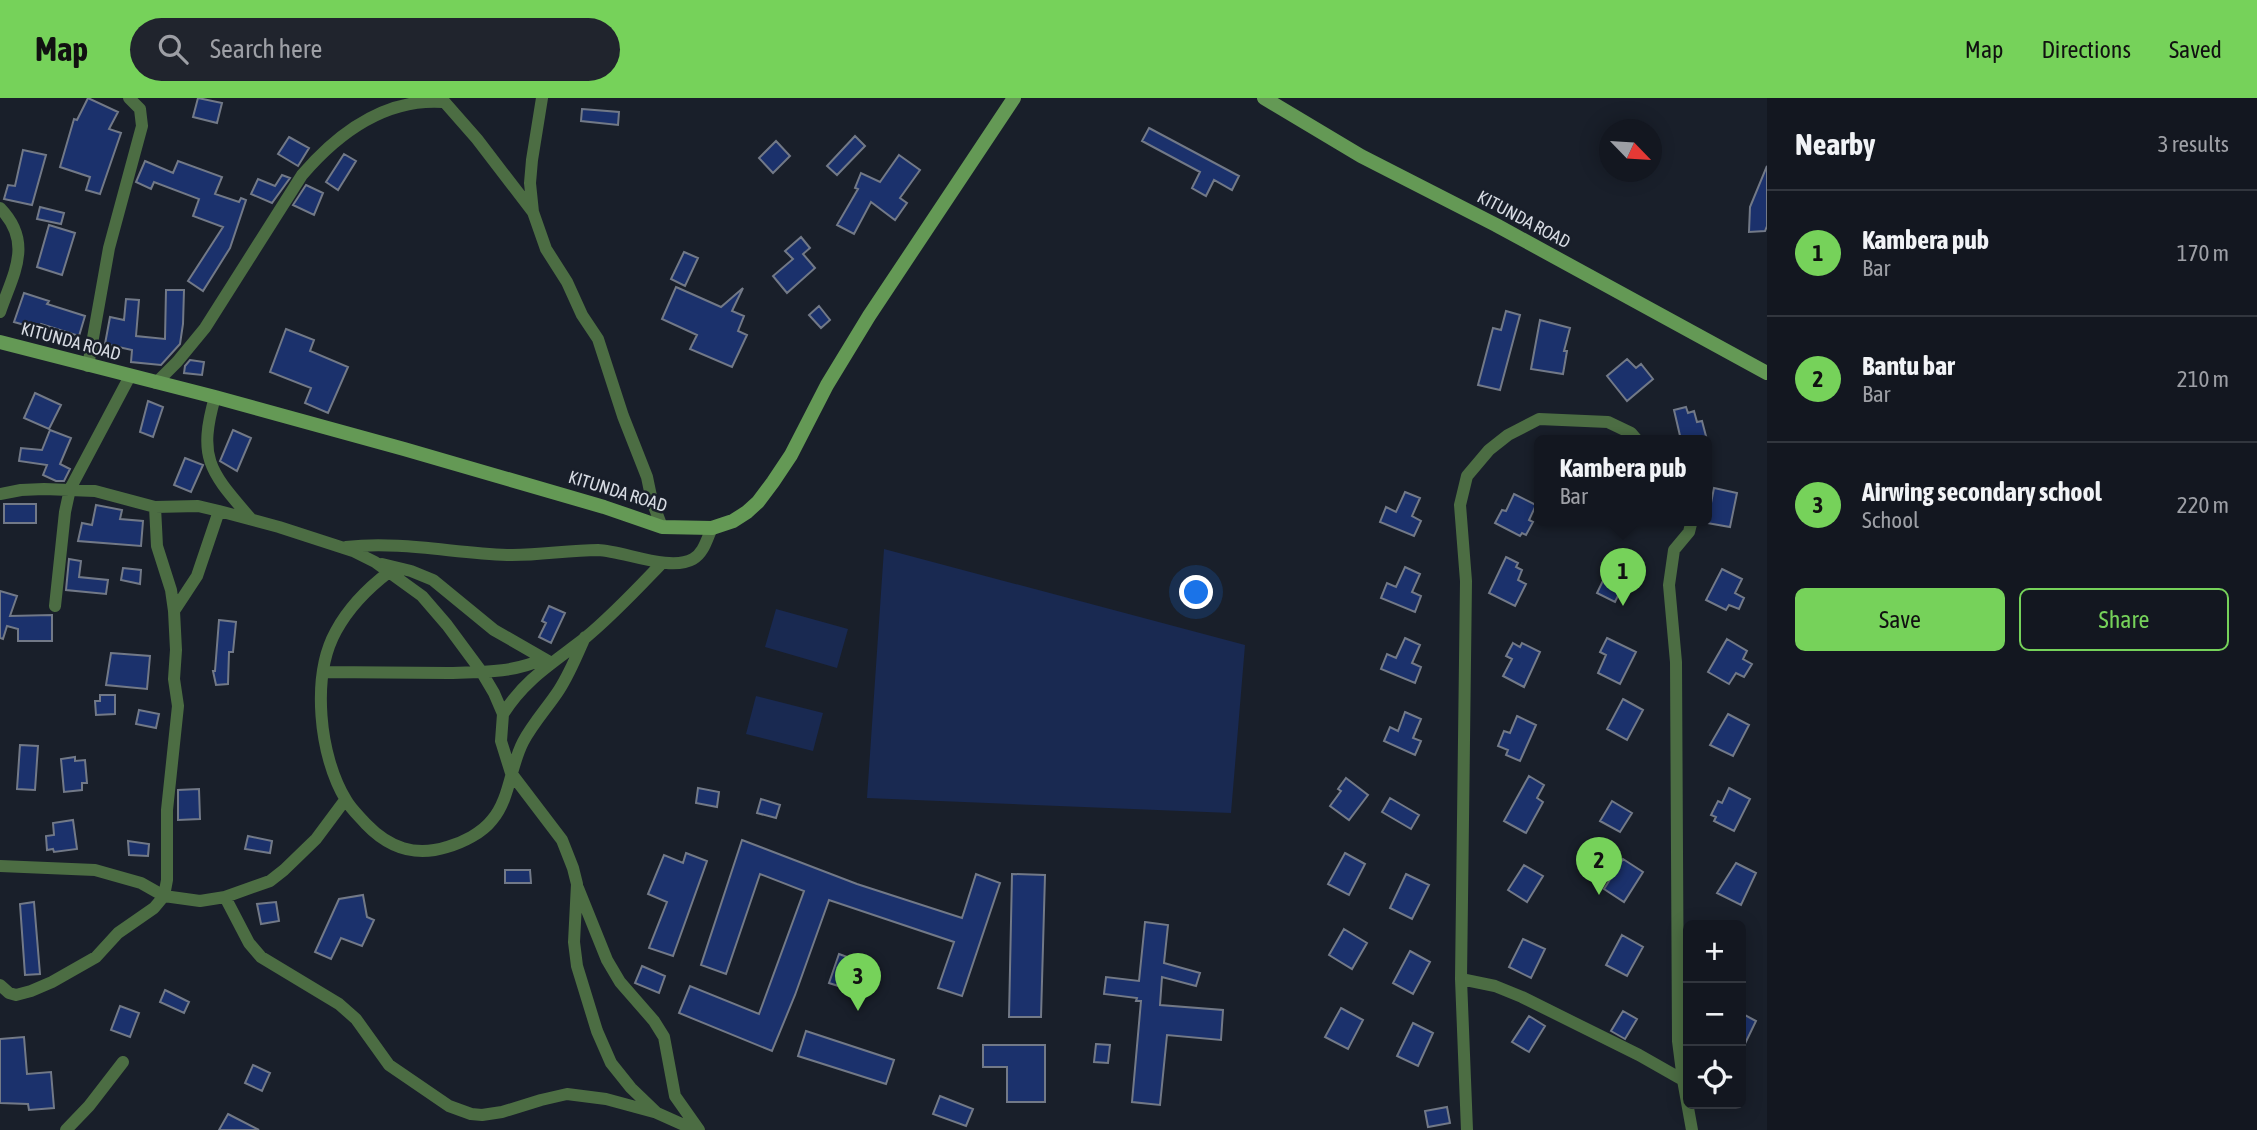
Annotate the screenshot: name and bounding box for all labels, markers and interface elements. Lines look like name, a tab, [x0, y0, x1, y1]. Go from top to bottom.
search box	[130, 18, 620, 81]
text: Map	[35, 30, 88, 68]
icon: search	[154, 30, 192, 68]
text: Search here	[210, 34, 322, 64]
text: Map	[1965, 36, 2003, 63]
text: Directions	[2041, 36, 2131, 63]
text: Saved	[2169, 36, 2222, 63]
north arrow	[1599, 119, 1662, 182]
text: Nearby	[1795, 127, 1875, 161]
text: 3 results	[2158, 131, 2229, 157]
street label: KITUNDA ROAD	[1474, 186, 1574, 252]
text: Kambera pub	[1862, 225, 1989, 255]
text: 1	[1813, 240, 1823, 266]
text: 170 m	[2177, 240, 2229, 266]
text: Bar	[1862, 255, 1890, 281]
street label: KITUNDA ROAD	[19, 318, 123, 364]
text: Bantu bar	[1862, 351, 1955, 381]
text: 2	[1813, 366, 1823, 392]
text: 210 m	[2177, 366, 2229, 392]
text: Bar	[1862, 381, 1890, 407]
popup	[1534, 435, 1712, 526]
text: Kambera pub	[1559, 453, 1687, 483]
street label: KITUNDA ROAD	[566, 466, 670, 516]
text: Airwing secondary school	[1862, 477, 2102, 507]
text: Bar	[1559, 483, 1588, 509]
text: 3	[1813, 492, 1823, 518]
text: 220 m	[2177, 492, 2229, 518]
text: School	[1862, 507, 1919, 533]
pin: 1	[1600, 548, 1646, 606]
your location	[1179, 575, 1213, 609]
button: Save	[1795, 588, 2005, 651]
button: Share	[2019, 588, 2229, 651]
pin: 2	[1576, 837, 1622, 895]
map controls	[1683, 920, 1746, 1109]
button: +	[1683, 920, 1746, 983]
pin: 3	[835, 953, 881, 1011]
button: −	[1683, 983, 1746, 1046]
button: locate	[1683, 1046, 1746, 1109]

